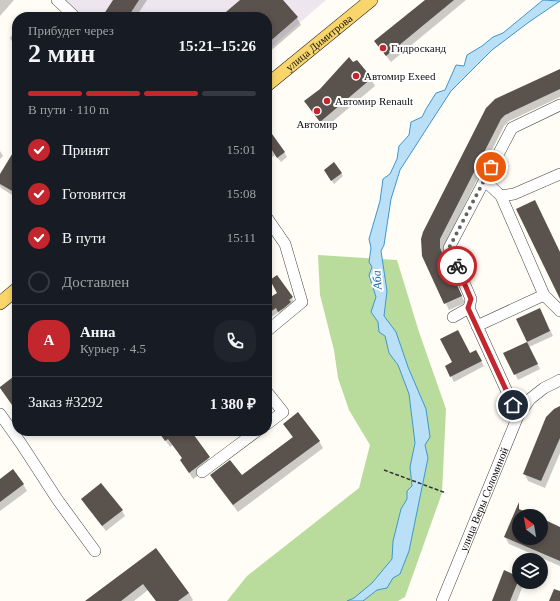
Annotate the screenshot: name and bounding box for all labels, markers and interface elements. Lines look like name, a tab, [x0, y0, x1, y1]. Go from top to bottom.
street label: улица Димитрова	[283, 12, 355, 73]
text: Прибудет через	[28, 23, 114, 38]
text: 15:21–15:26	[179, 38, 256, 54]
text: 2 мин	[28, 39, 95, 68]
place label: Гидросканд	[391, 42, 447, 54]
marker: Гидросканд	[378, 43, 388, 53]
place label: Автомир Exeed	[364, 70, 436, 82]
marker: Автомир Exeed	[351, 71, 361, 81]
place label: Автомир Renault	[335, 95, 413, 107]
marker: Автомир Renault	[322, 96, 332, 106]
text: В пути · 110 m	[28, 102, 109, 117]
marker: Автомир	[312, 106, 322, 116]
place label: Автомир	[296, 118, 338, 130]
icon: check	[28, 139, 50, 161]
text: Принят	[62, 142, 110, 158]
text: 15:01	[226, 142, 256, 157]
pin	[474, 150, 508, 184]
icon: bag	[480, 156, 502, 178]
icon: check	[28, 183, 50, 205]
text: Готовится	[62, 186, 126, 202]
text: 15:08	[226, 186, 256, 201]
icon: check	[28, 227, 50, 249]
text: В пути	[62, 230, 106, 246]
text: 15:11	[227, 230, 256, 245]
courier	[437, 246, 477, 286]
icon: bike	[446, 255, 468, 277]
water label: Аба	[369, 270, 385, 291]
text: Доставлен	[62, 274, 129, 290]
button: phone	[214, 320, 256, 362]
text: Анна	[80, 324, 116, 340]
text: А	[44, 332, 54, 348]
text: Курьер · 4.5	[80, 341, 146, 356]
pin	[496, 388, 530, 422]
text: Заказ #3292	[28, 394, 103, 410]
icon: home	[502, 394, 524, 416]
text: 1 380 ₽	[210, 396, 256, 412]
street label: улица Веры Соломиной	[457, 445, 511, 553]
north arrow	[512, 509, 548, 545]
map controls	[512, 509, 548, 589]
button: layers	[512, 553, 548, 589]

